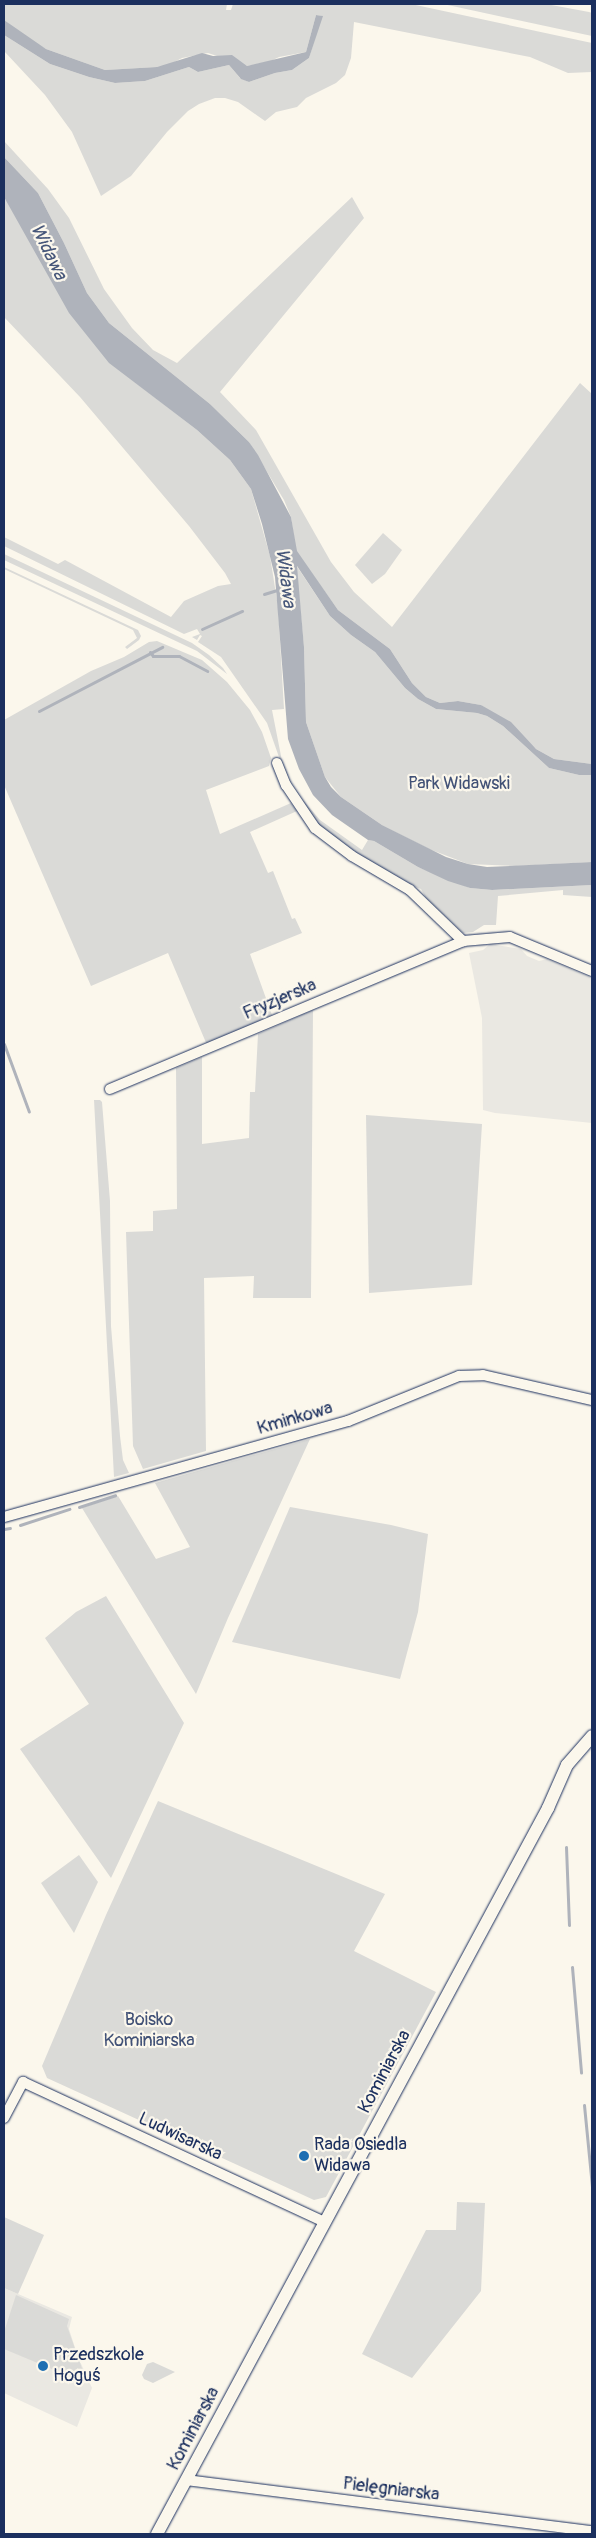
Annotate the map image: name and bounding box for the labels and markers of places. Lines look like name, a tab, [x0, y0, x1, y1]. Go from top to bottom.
place label: Rada Osiedla Widawa	[314, 2135, 407, 2178]
marker: Rada Osiedla Widawa	[298, 2150, 310, 2162]
place label: Przedszkole Hoguś	[53, 2345, 144, 2388]
marker: Przedszkole Hoguś	[37, 2360, 49, 2372]

